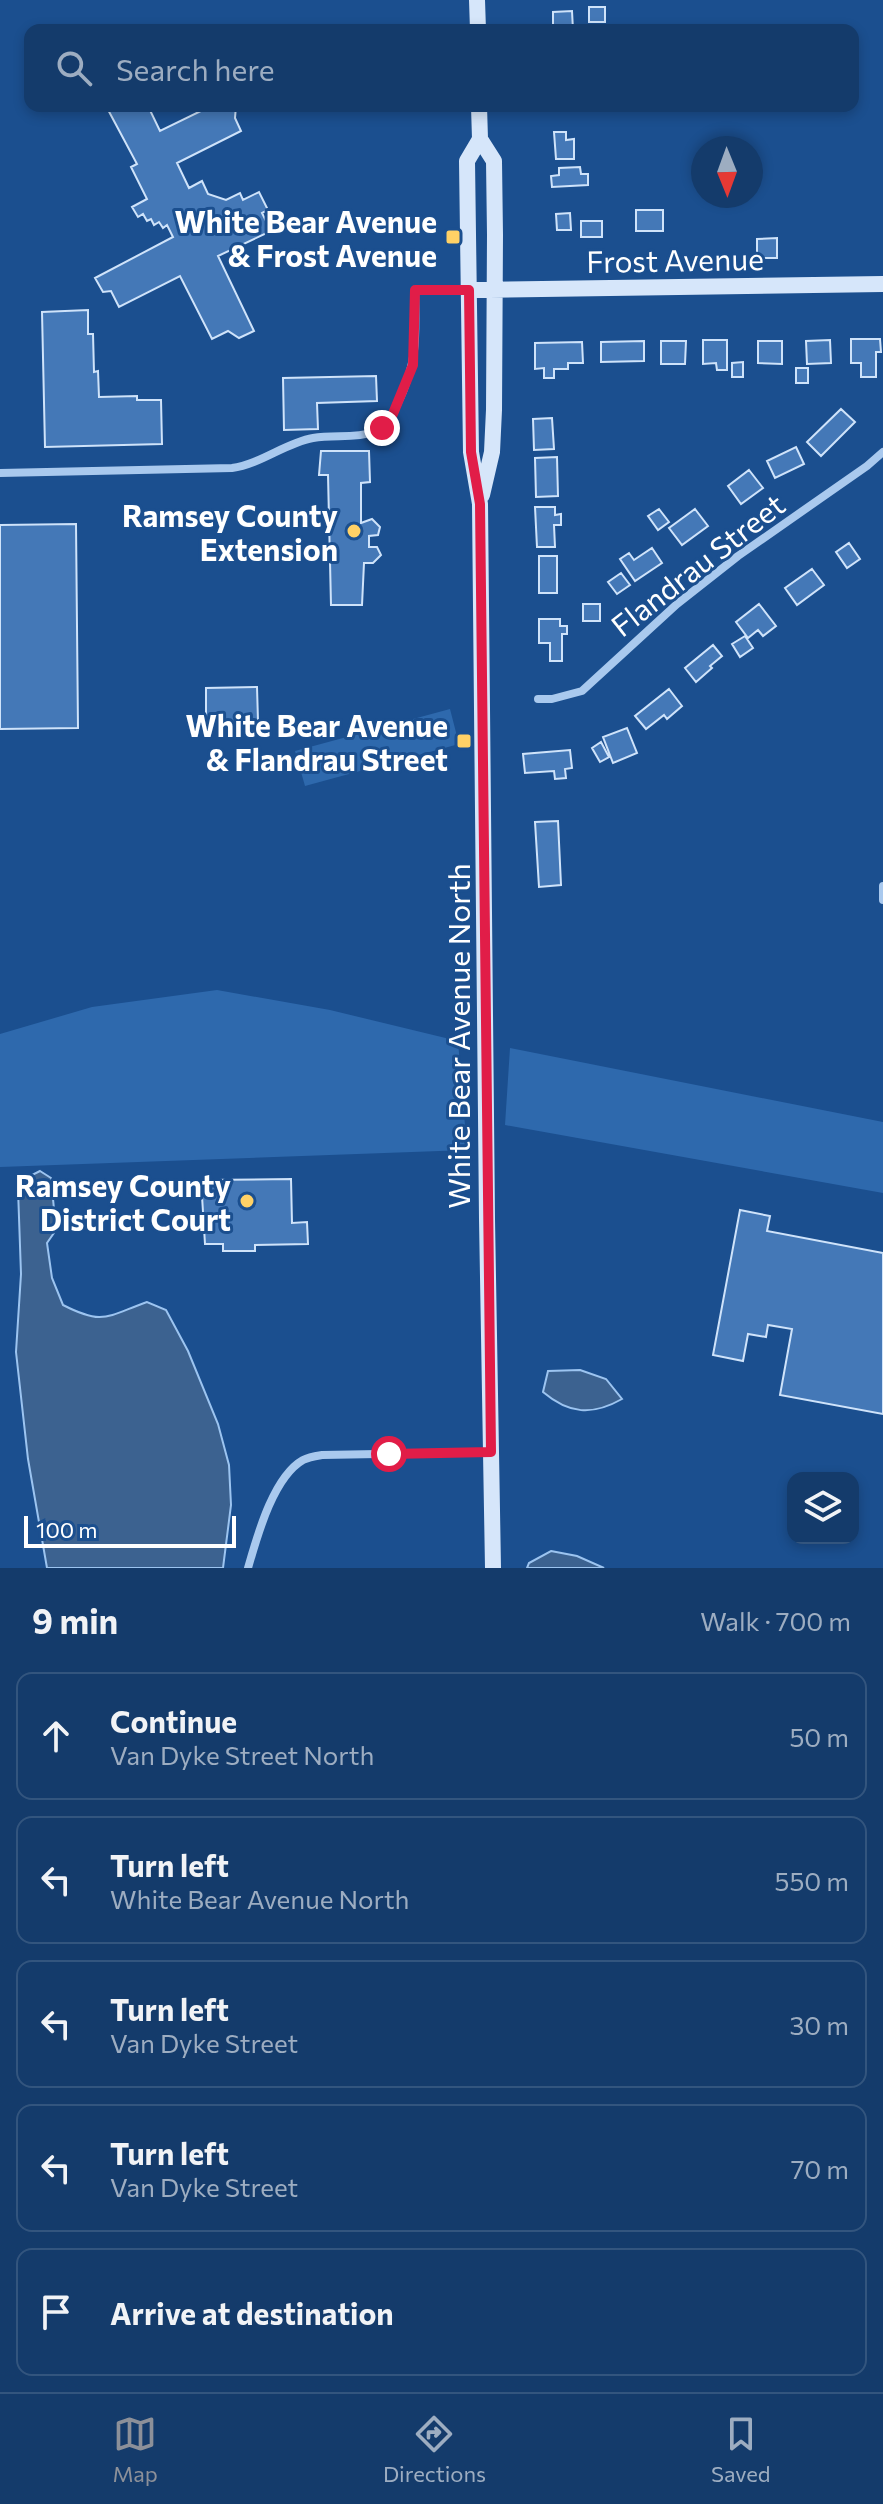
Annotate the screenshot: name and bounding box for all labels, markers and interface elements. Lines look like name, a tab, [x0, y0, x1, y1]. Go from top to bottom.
search box	[24, 24, 859, 112]
icon: search	[52, 46, 96, 90]
text: Search here	[116, 50, 275, 87]
north arrow	[691, 136, 763, 208]
place label: White Bear Avenue & Frost Avenue	[174, 202, 437, 273]
marker: White Bear Avenue & Frost Avenue	[444, 228, 462, 246]
street label: Frost Avenue	[586, 239, 764, 279]
route end	[364, 410, 400, 446]
street label: Flandrau Street	[603, 485, 791, 643]
place label: Ramsey County Extension	[122, 496, 339, 567]
marker: Ramsey County Extension	[345, 522, 363, 540]
place label: White Bear Avenue & Flandrau Street	[185, 706, 448, 777]
marker: White Bear Avenue & Flandrau Street	[455, 732, 473, 750]
street label: White Bear Avenue North	[439, 863, 476, 1209]
place label: Ramsey County District Court	[15, 1166, 232, 1237]
marker: Ramsey County District Court	[238, 1192, 256, 1210]
route start	[371, 1436, 407, 1472]
map controls	[787, 1472, 859, 1544]
button: layers	[787, 1472, 859, 1544]
scale bar	[24, 1512, 236, 1548]
text: 100 m	[36, 1516, 98, 1543]
text: 9 min	[32, 1599, 118, 1641]
text: Walk · 700 m	[700, 1605, 851, 1636]
text: Continue	[110, 1702, 237, 1739]
icon: ahead	[34, 1714, 78, 1758]
text: 50 m	[789, 1721, 849, 1752]
text: Van Dyke Street North	[110, 1739, 374, 1770]
text: Turn left	[110, 1846, 229, 1883]
icon: left	[34, 1858, 78, 1902]
text: 550 m	[774, 1865, 849, 1896]
text: White Bear Avenue North	[110, 1883, 409, 1914]
text: Turn left	[110, 1990, 229, 2027]
icon: left	[34, 2002, 78, 2046]
text: 30 m	[790, 2009, 849, 2040]
text: Van Dyke Street	[110, 2027, 298, 2058]
text: Turn left	[110, 2134, 229, 2171]
icon: left	[34, 2146, 78, 2190]
text: 70 m	[791, 2153, 849, 2184]
text: Van Dyke Street	[110, 2171, 298, 2202]
icon: arrive	[34, 2290, 78, 2334]
text: Arrive at destination	[110, 2294, 394, 2331]
tab: Map	[113, 2412, 158, 2487]
tab: Directions	[383, 2412, 486, 2487]
tab: Saved	[711, 2412, 770, 2487]

